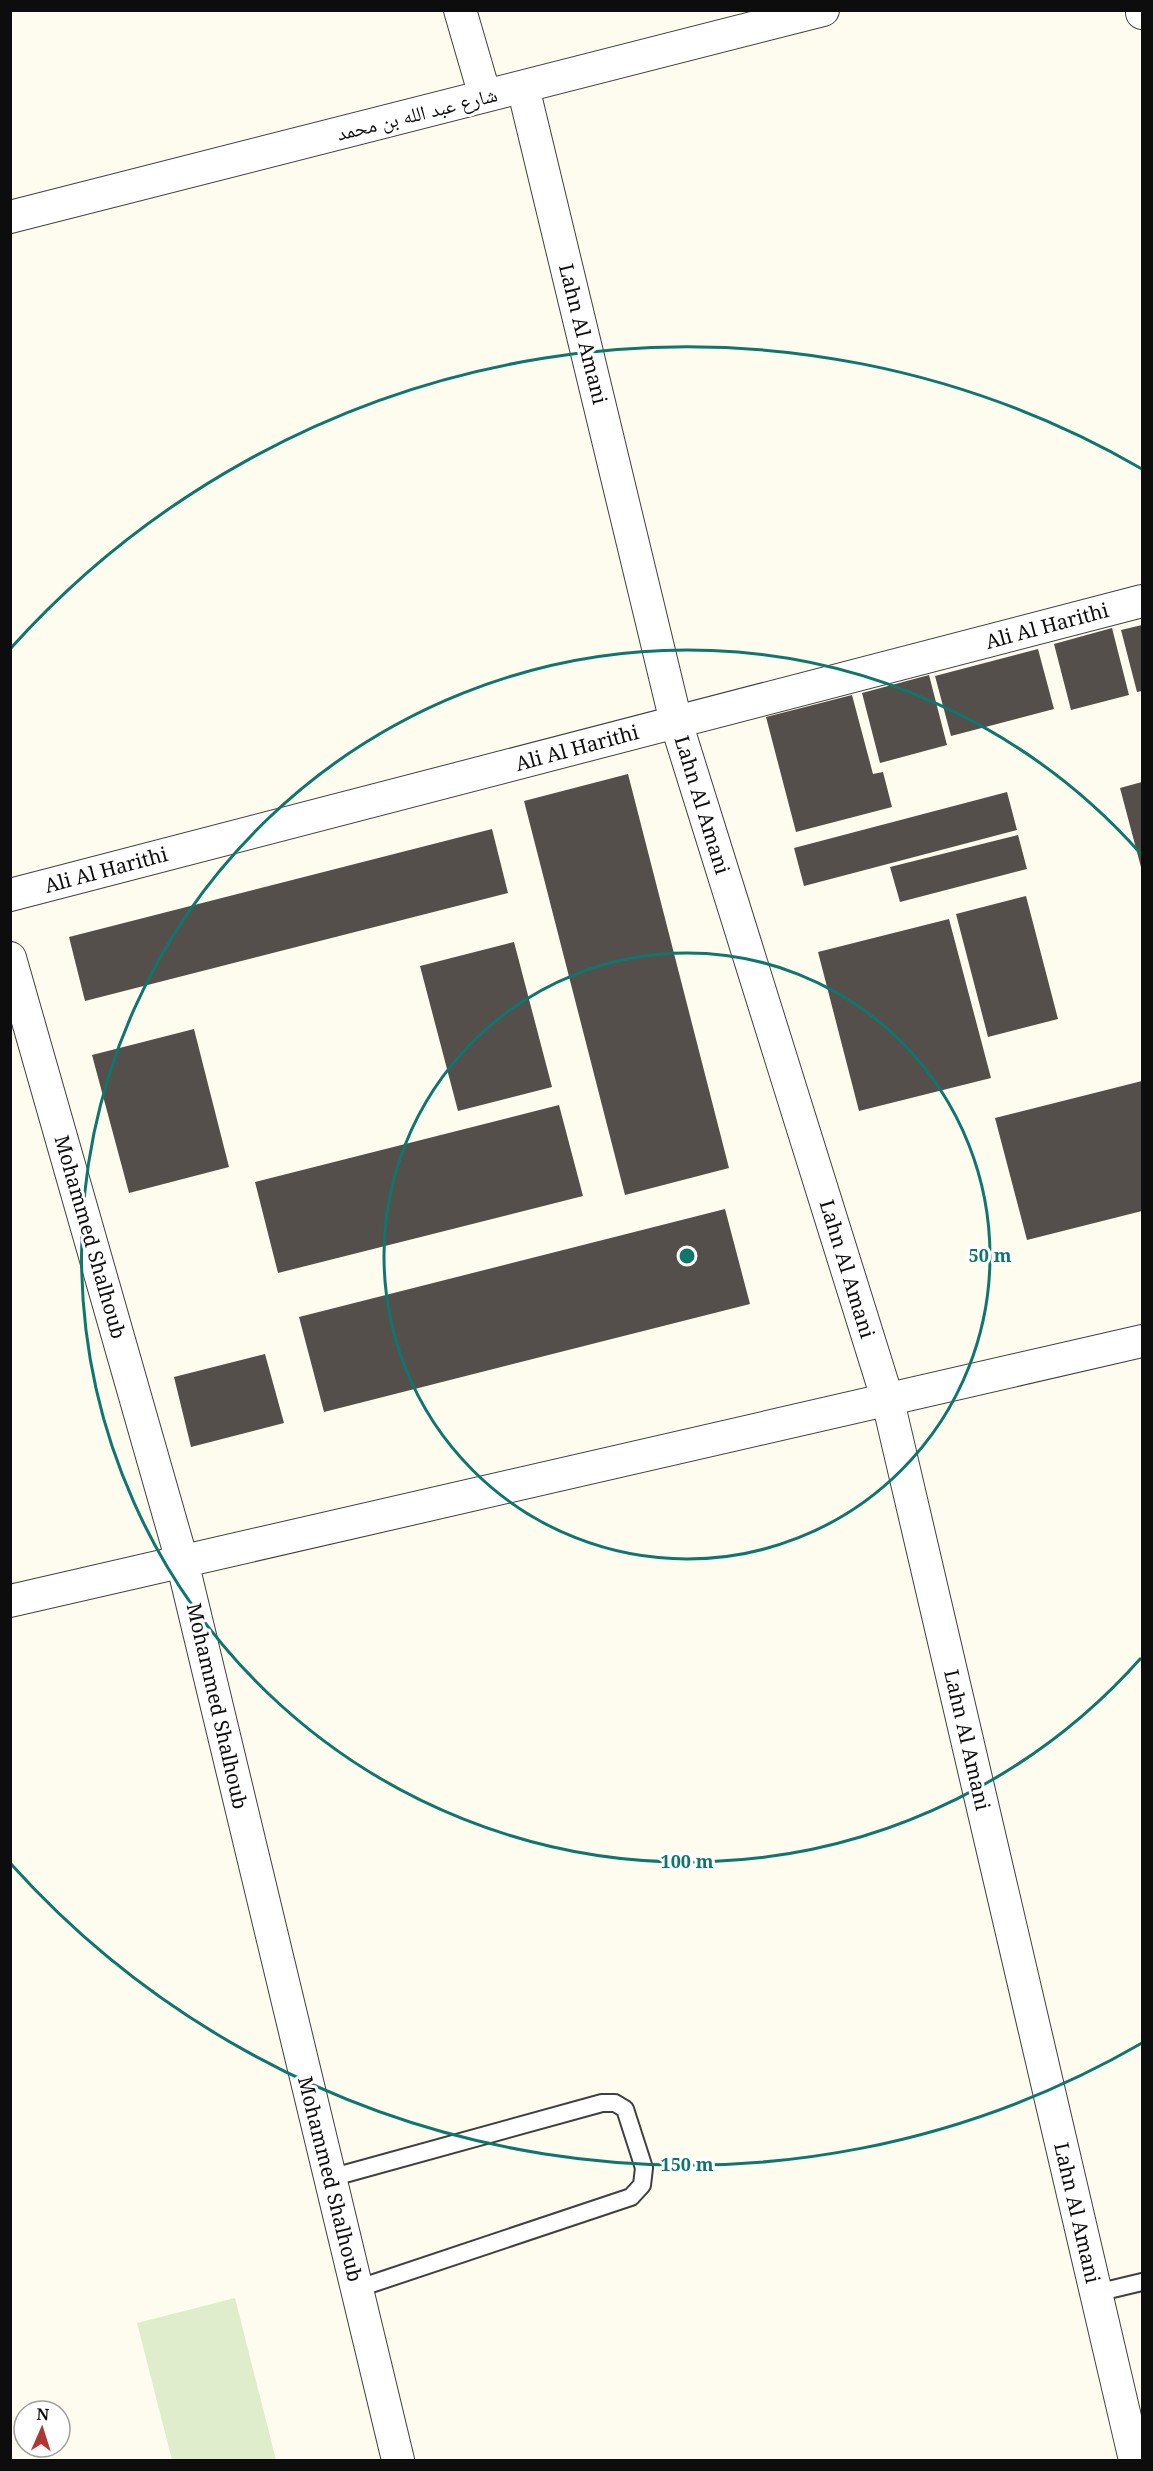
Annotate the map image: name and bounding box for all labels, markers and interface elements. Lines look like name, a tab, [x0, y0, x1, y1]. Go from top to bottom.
street label: شارع عبد الله بن محمد	[334, 81, 500, 147]
street label: Lahn Al Amani	[553, 261, 614, 407]
street label: Ali Al Harithi	[982, 596, 1112, 655]
street label: Ali Al Harithi	[512, 718, 642, 777]
street label: Lahn Al Amani	[669, 732, 737, 878]
street label: Ali Al Harithi	[41, 840, 171, 899]
street label: Mohammed Shalhoub	[48, 1132, 132, 1342]
street label: Lahn Al Amani	[814, 1196, 882, 1342]
text: 50 m	[969, 1243, 1012, 1267]
centre of rings	[677, 1246, 697, 1266]
street label: Mohammed Shalhoub	[181, 1600, 254, 1811]
street label: Lahn Al Amani	[938, 1667, 997, 1813]
text: 100 m	[661, 1849, 714, 1873]
street label: Mohammed Shalhoub	[292, 2073, 369, 2284]
street label: Lahn Al Amani	[1048, 2140, 1107, 2286]
text: 150 m	[661, 2152, 714, 2176]
north arrow	[12, 2399, 72, 2459]
text: N	[36, 2403, 50, 2425]

